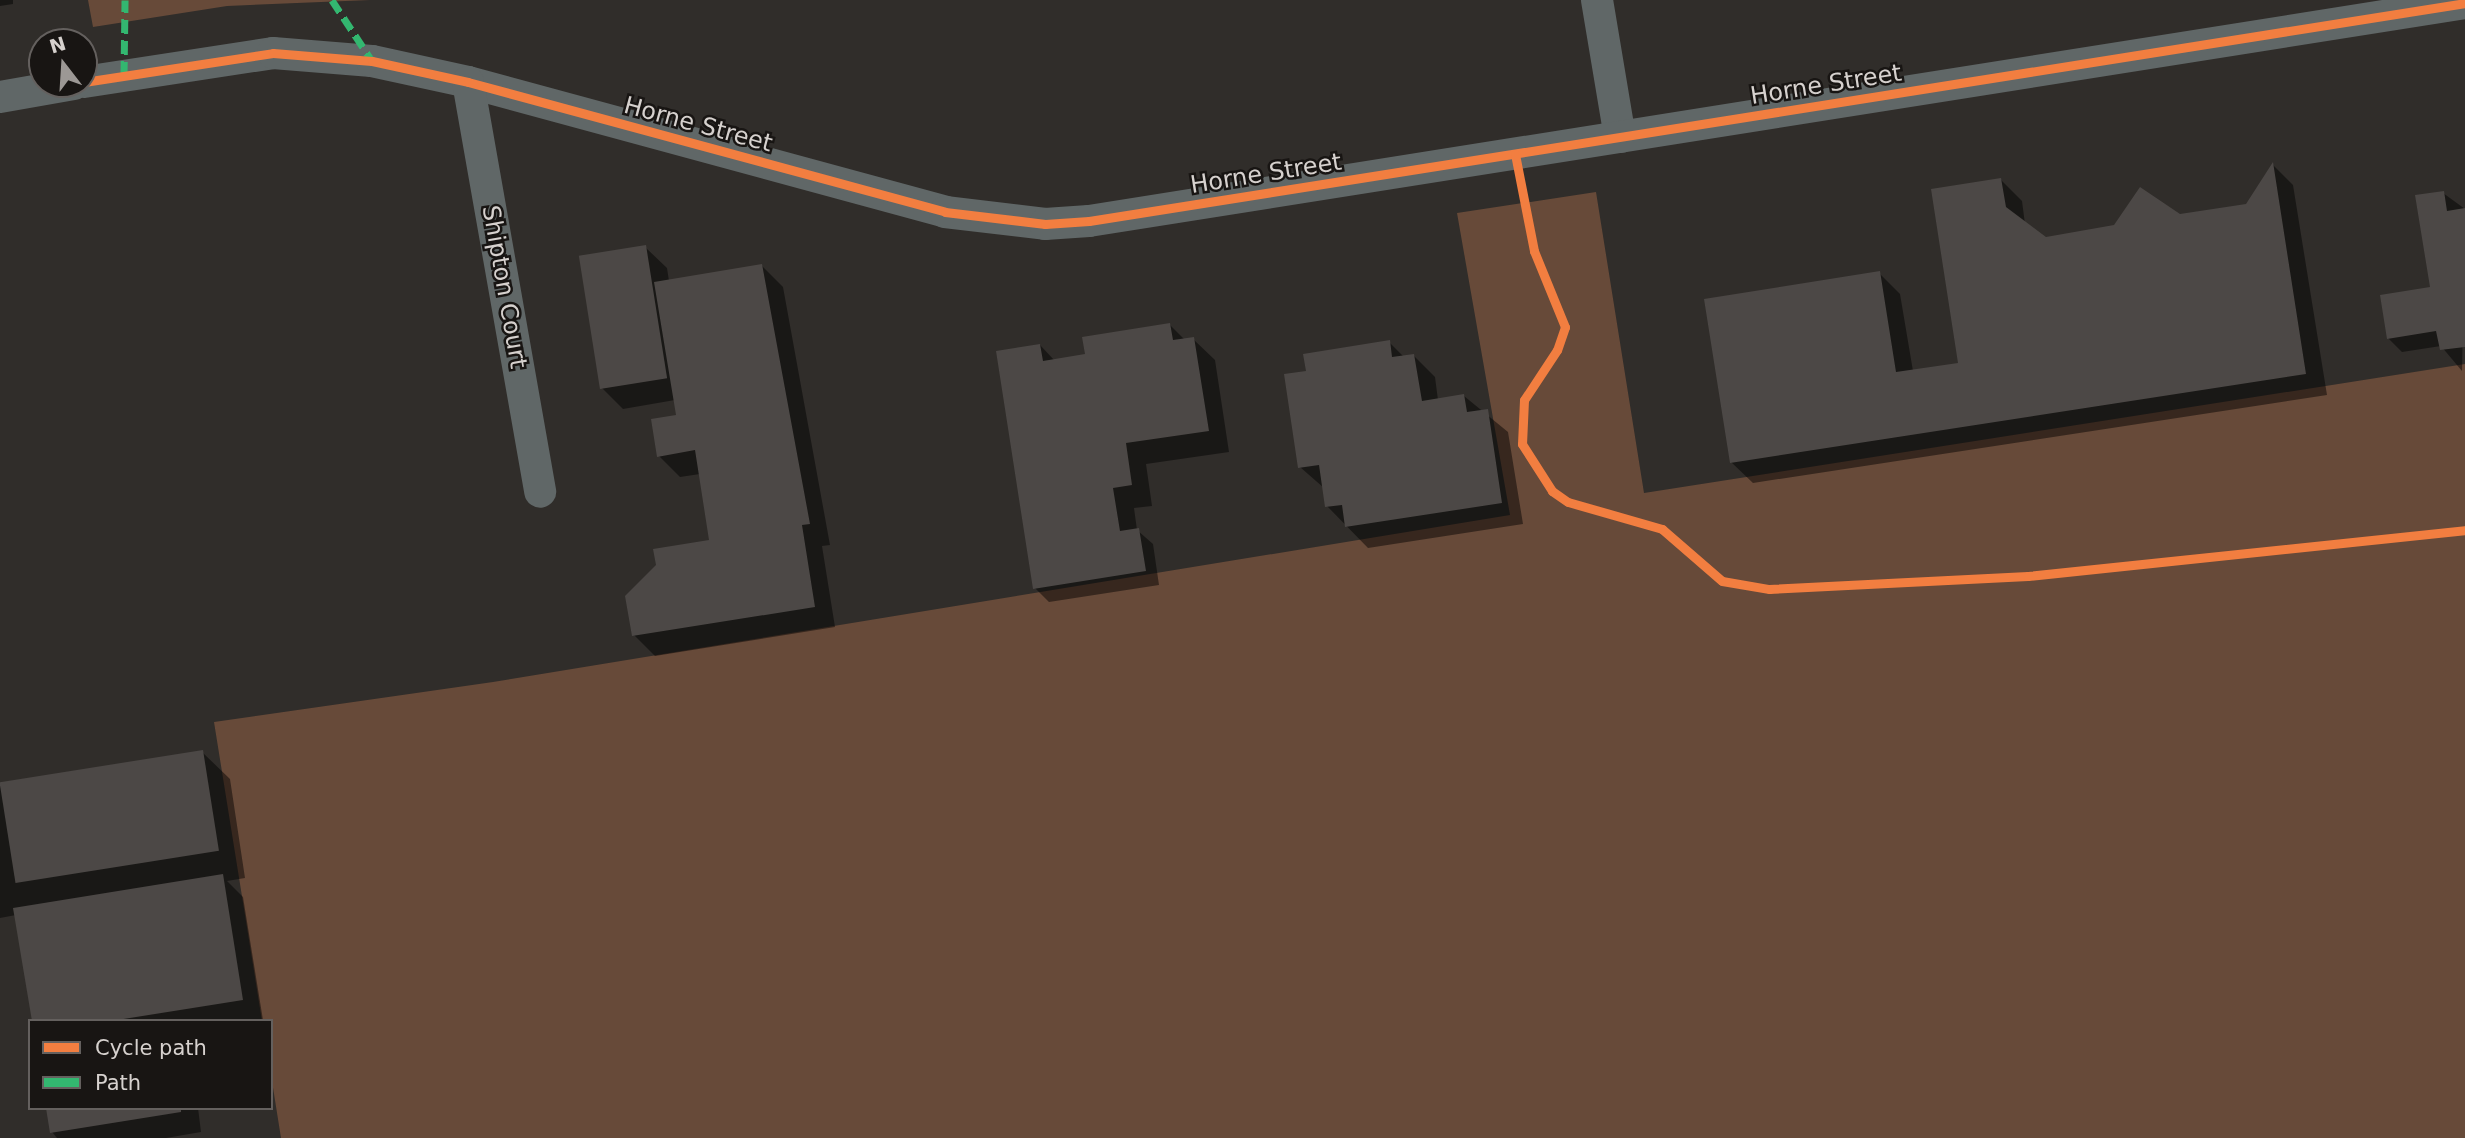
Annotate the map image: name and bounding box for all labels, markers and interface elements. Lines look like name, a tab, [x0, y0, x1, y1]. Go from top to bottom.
north arrow	[28, 28, 98, 98]
text: N	[47, 32, 68, 58]
street label: Horne Street	[1748, 59, 1904, 111]
street label: Horne Street	[621, 91, 775, 159]
street label: Horne Street	[1188, 148, 1344, 200]
street label: Shipton Court	[475, 203, 533, 371]
legend	[28, 1019, 273, 1110]
text: Cycle path	[95, 1036, 207, 1060]
text: Path	[95, 1071, 141, 1095]

